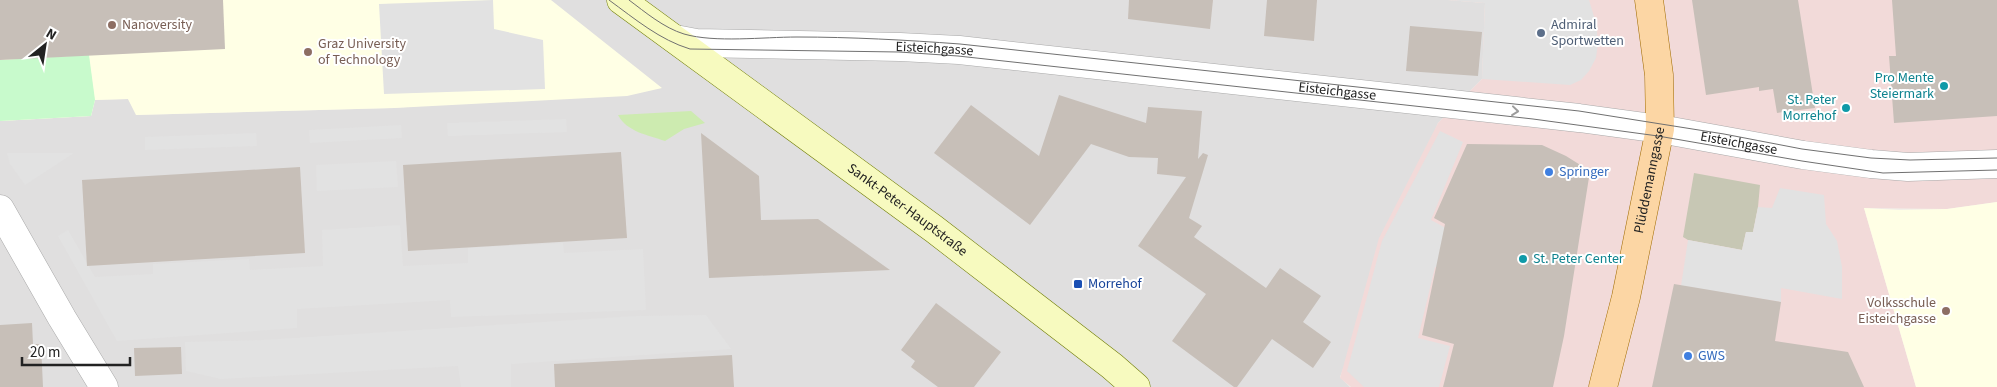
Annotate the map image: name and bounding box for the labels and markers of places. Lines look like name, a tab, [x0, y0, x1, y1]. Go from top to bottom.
place label: Nanoversity	[122, 15, 193, 35]
place label: Admiral Sportwetten	[1551, 15, 1624, 51]
marker: Nanoversity	[106, 19, 118, 31]
marker: Admiral Sportwetten	[1535, 27, 1547, 39]
place label: Graz University of Technology	[318, 34, 406, 70]
marker: Graz University of Technology	[302, 46, 314, 58]
place label: Pro Mente Steiermark	[1870, 68, 1934, 104]
marker: Pro Mente Steiermark	[1938, 80, 1950, 92]
place label: St. Peter Morrehof	[1782, 90, 1837, 126]
marker: St. Peter Morrehof	[1840, 102, 1852, 114]
place label: Springer	[1559, 162, 1609, 182]
marker: Springer	[1543, 166, 1555, 178]
place label: St. Peter Center	[1533, 249, 1624, 269]
marker: St. Peter Center	[1517, 253, 1529, 265]
place label: Morrehof	[1088, 274, 1142, 294]
marker: Morrehof	[1072, 278, 1084, 290]
place label: Volksschule Eisteichgasse	[1858, 293, 1936, 329]
marker: Volksschule Eisteichgasse	[1940, 305, 1952, 317]
place label: GWS	[1698, 346, 1725, 366]
marker: GWS	[1682, 350, 1694, 362]

